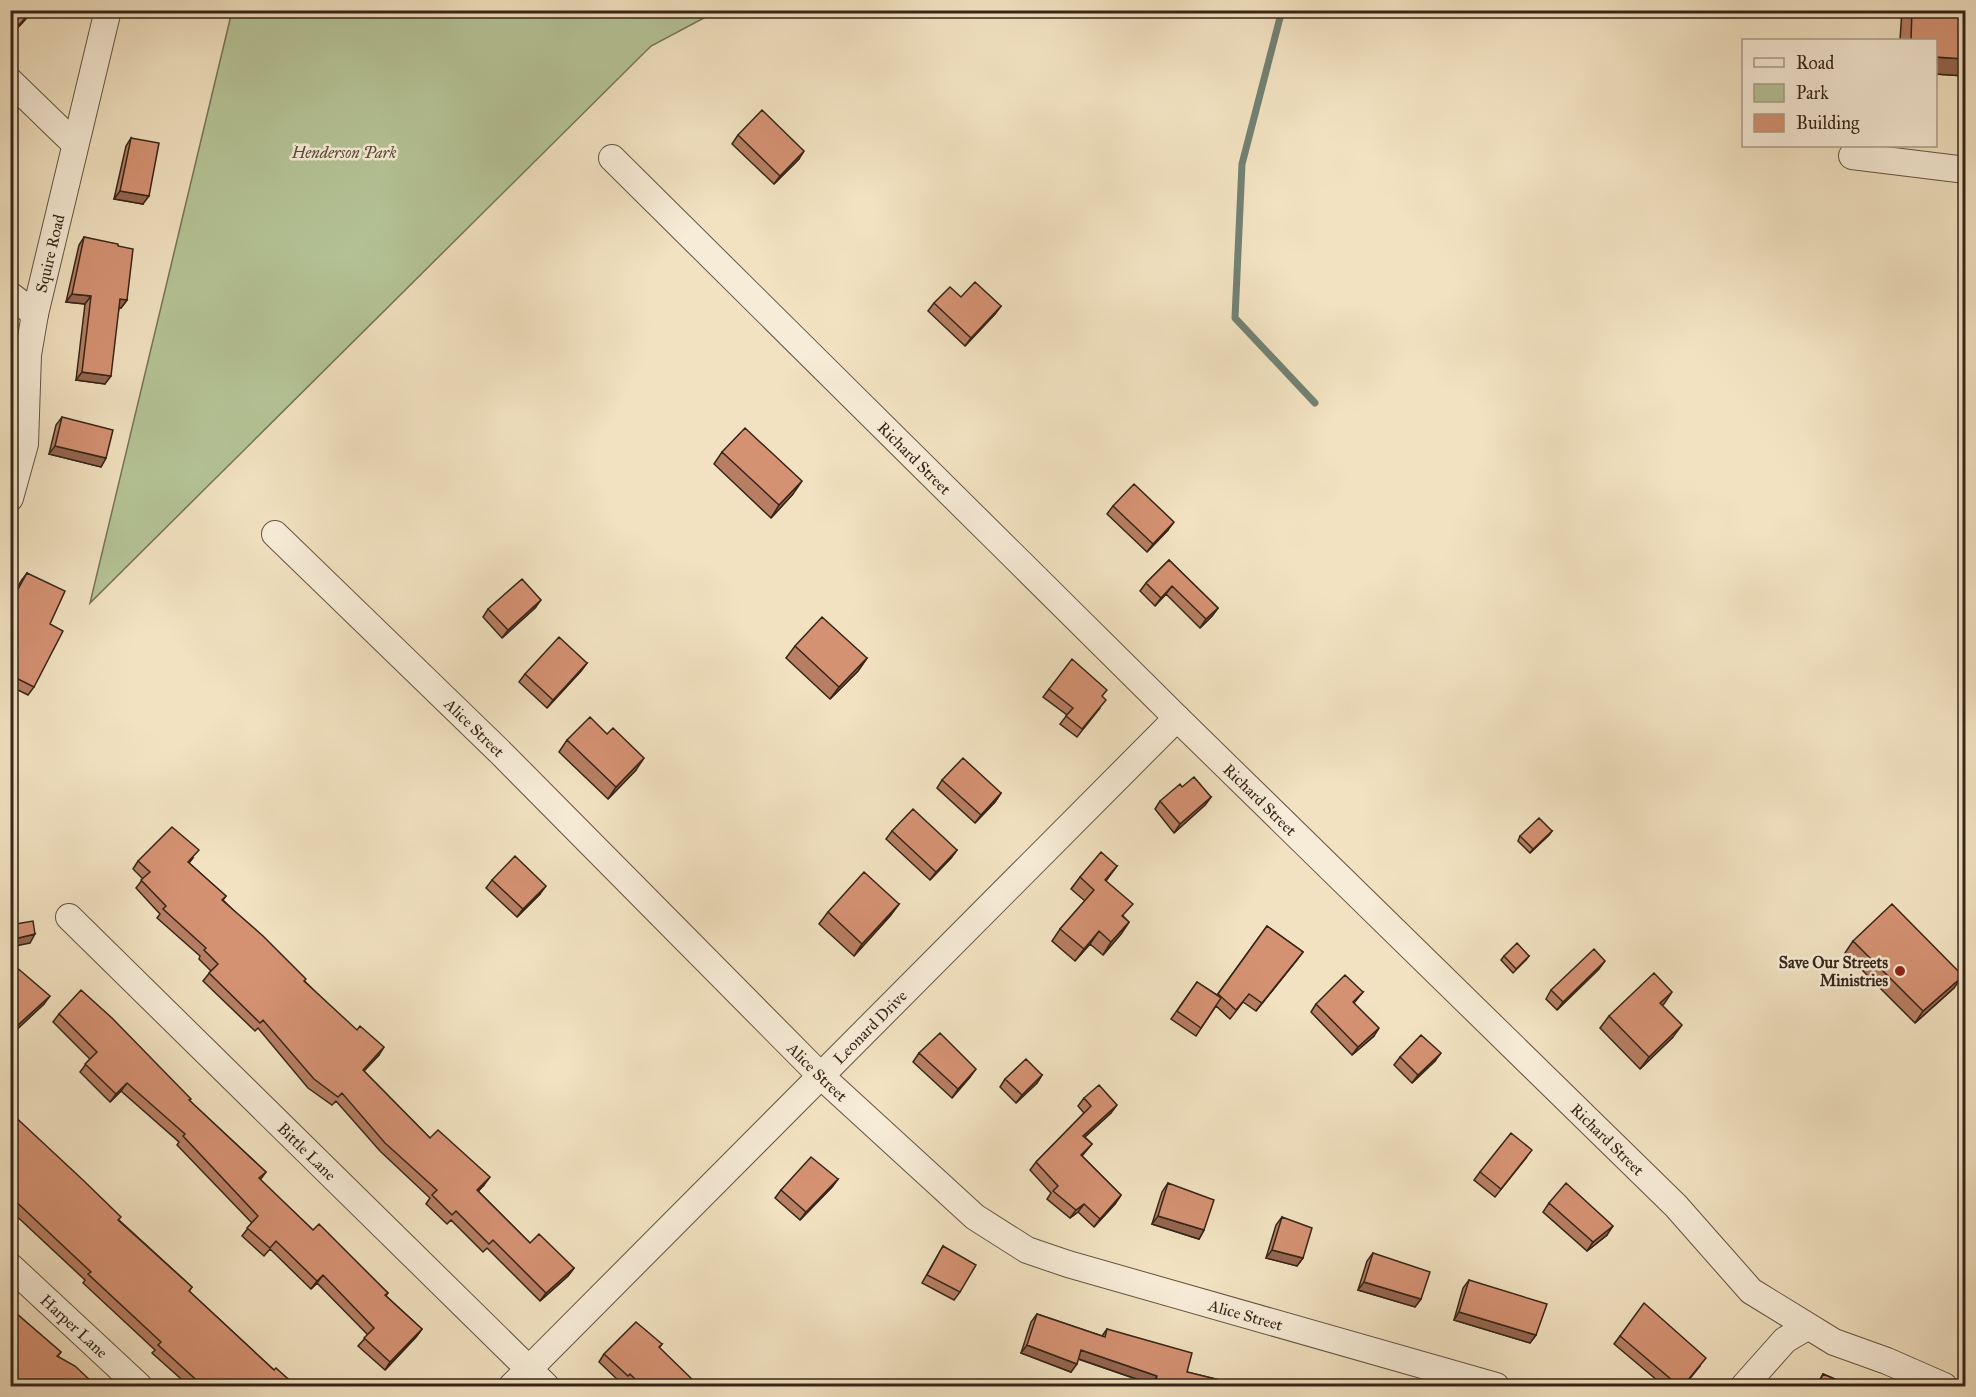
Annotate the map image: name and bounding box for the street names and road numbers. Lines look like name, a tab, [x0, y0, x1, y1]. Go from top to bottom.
street label: Squire Road	[31, 212, 68, 294]
street label: Richard Street	[874, 418, 955, 498]
street label: Alice Street	[440, 693, 509, 761]
street label: Richard Street	[1220, 759, 1301, 840]
street label: Leonard Drive	[829, 986, 911, 1068]
street label: Alice Street	[783, 1038, 852, 1105]
street label: Richard Street	[1567, 1099, 1649, 1180]
street label: Bittle Lane	[274, 1118, 341, 1184]
street label: Harper Lane	[37, 1290, 112, 1362]
street label: Alice Street	[1206, 1295, 1285, 1334]

